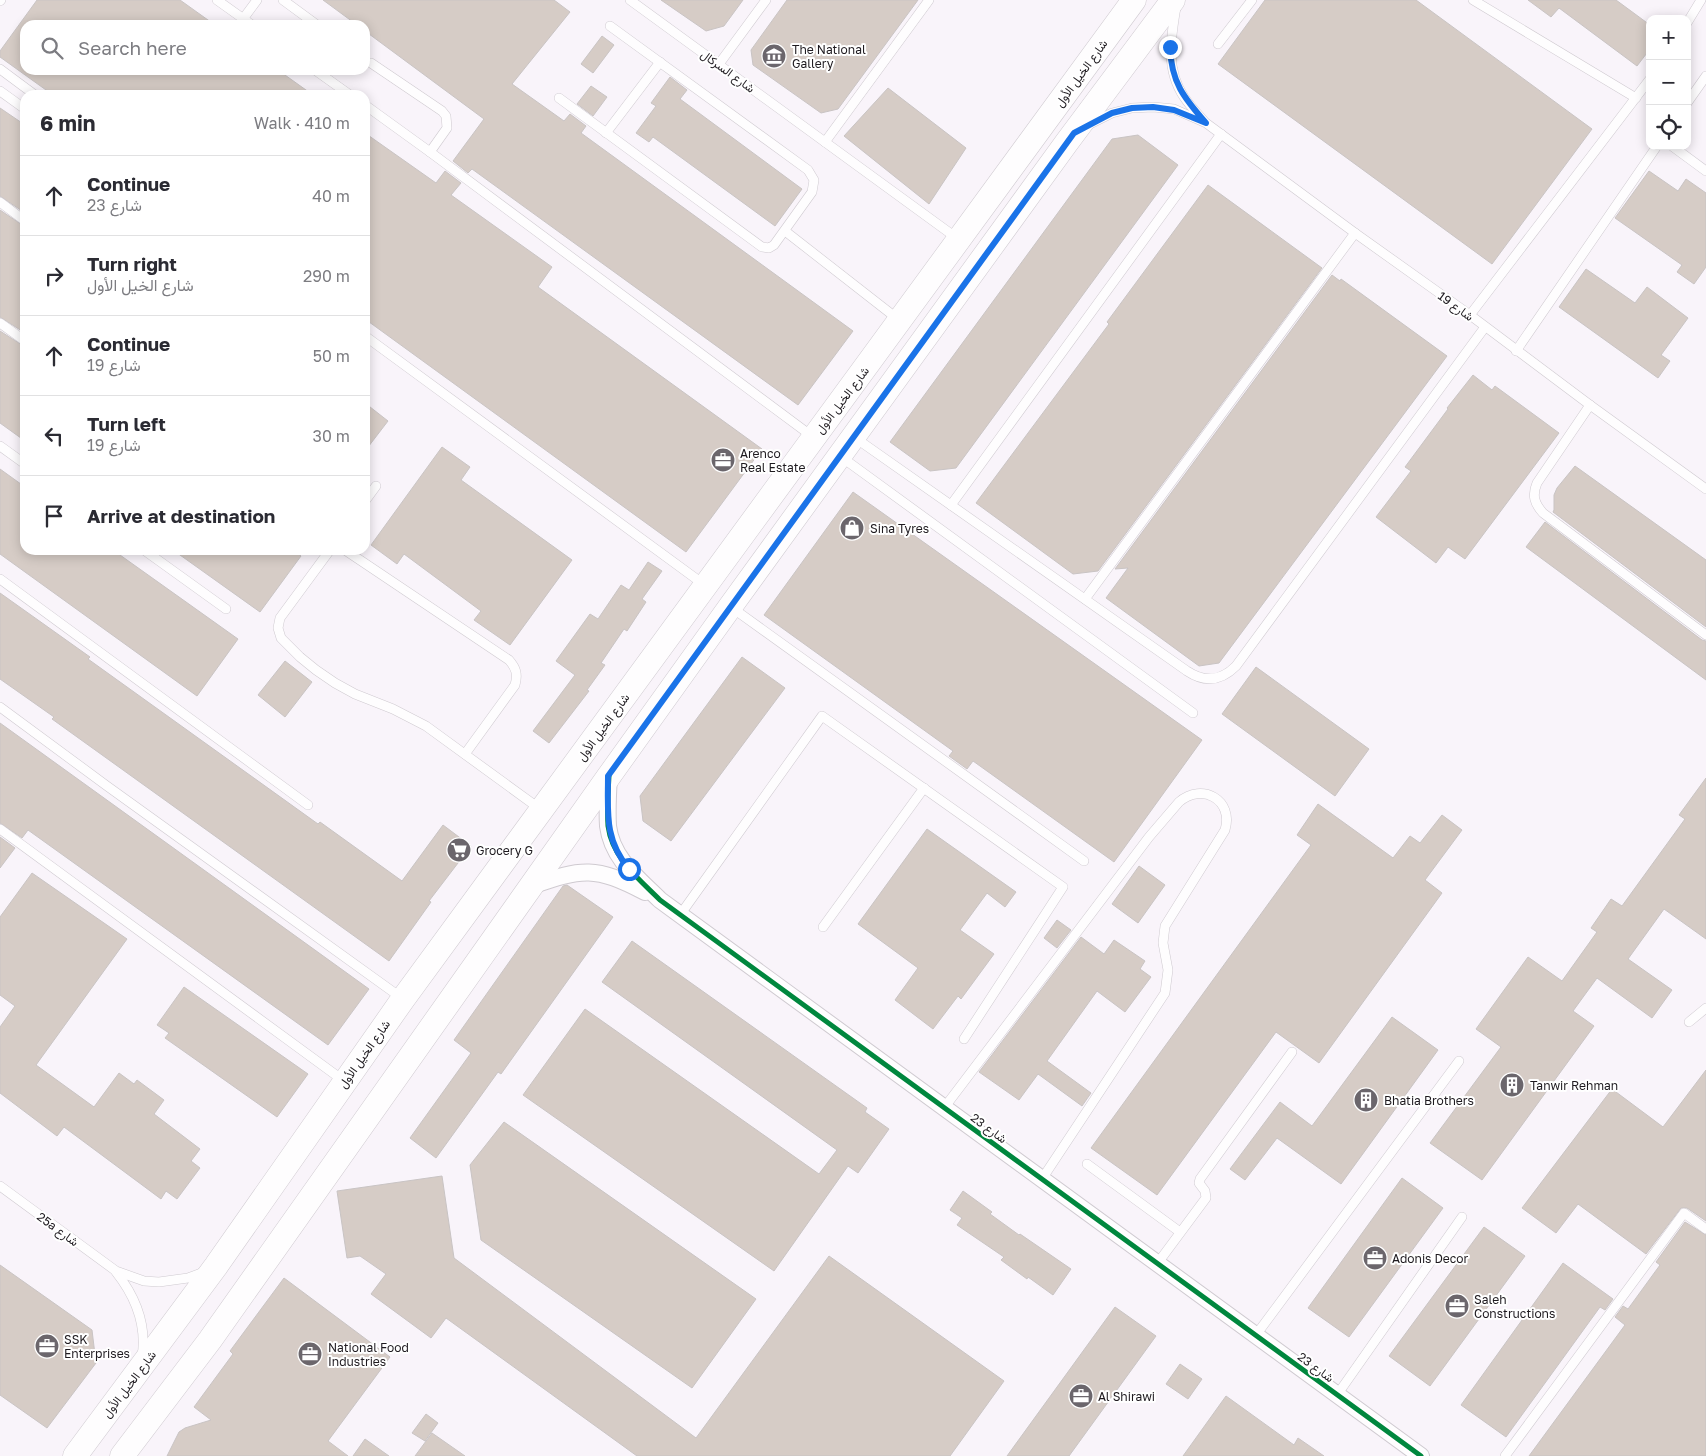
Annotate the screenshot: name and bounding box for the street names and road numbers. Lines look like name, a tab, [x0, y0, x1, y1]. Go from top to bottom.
street label: شارع الخيل الأول	[1051, 36, 1112, 111]
street label: شارع السركال	[697, 46, 758, 97]
street label: شارع 19	[1434, 288, 1477, 326]
street label: شارع الخيل الأول	[812, 364, 874, 438]
street label: شارع الخيل الأول	[573, 690, 634, 765]
street label: شارع الخيل الأول	[335, 1017, 395, 1092]
street label: شارع 23	[967, 1110, 1010, 1148]
street label: 25a شارع	[33, 1209, 82, 1251]
street label: شارع الخيل الأول	[99, 1348, 161, 1422]
street label: شارع 23	[1294, 1349, 1337, 1387]

